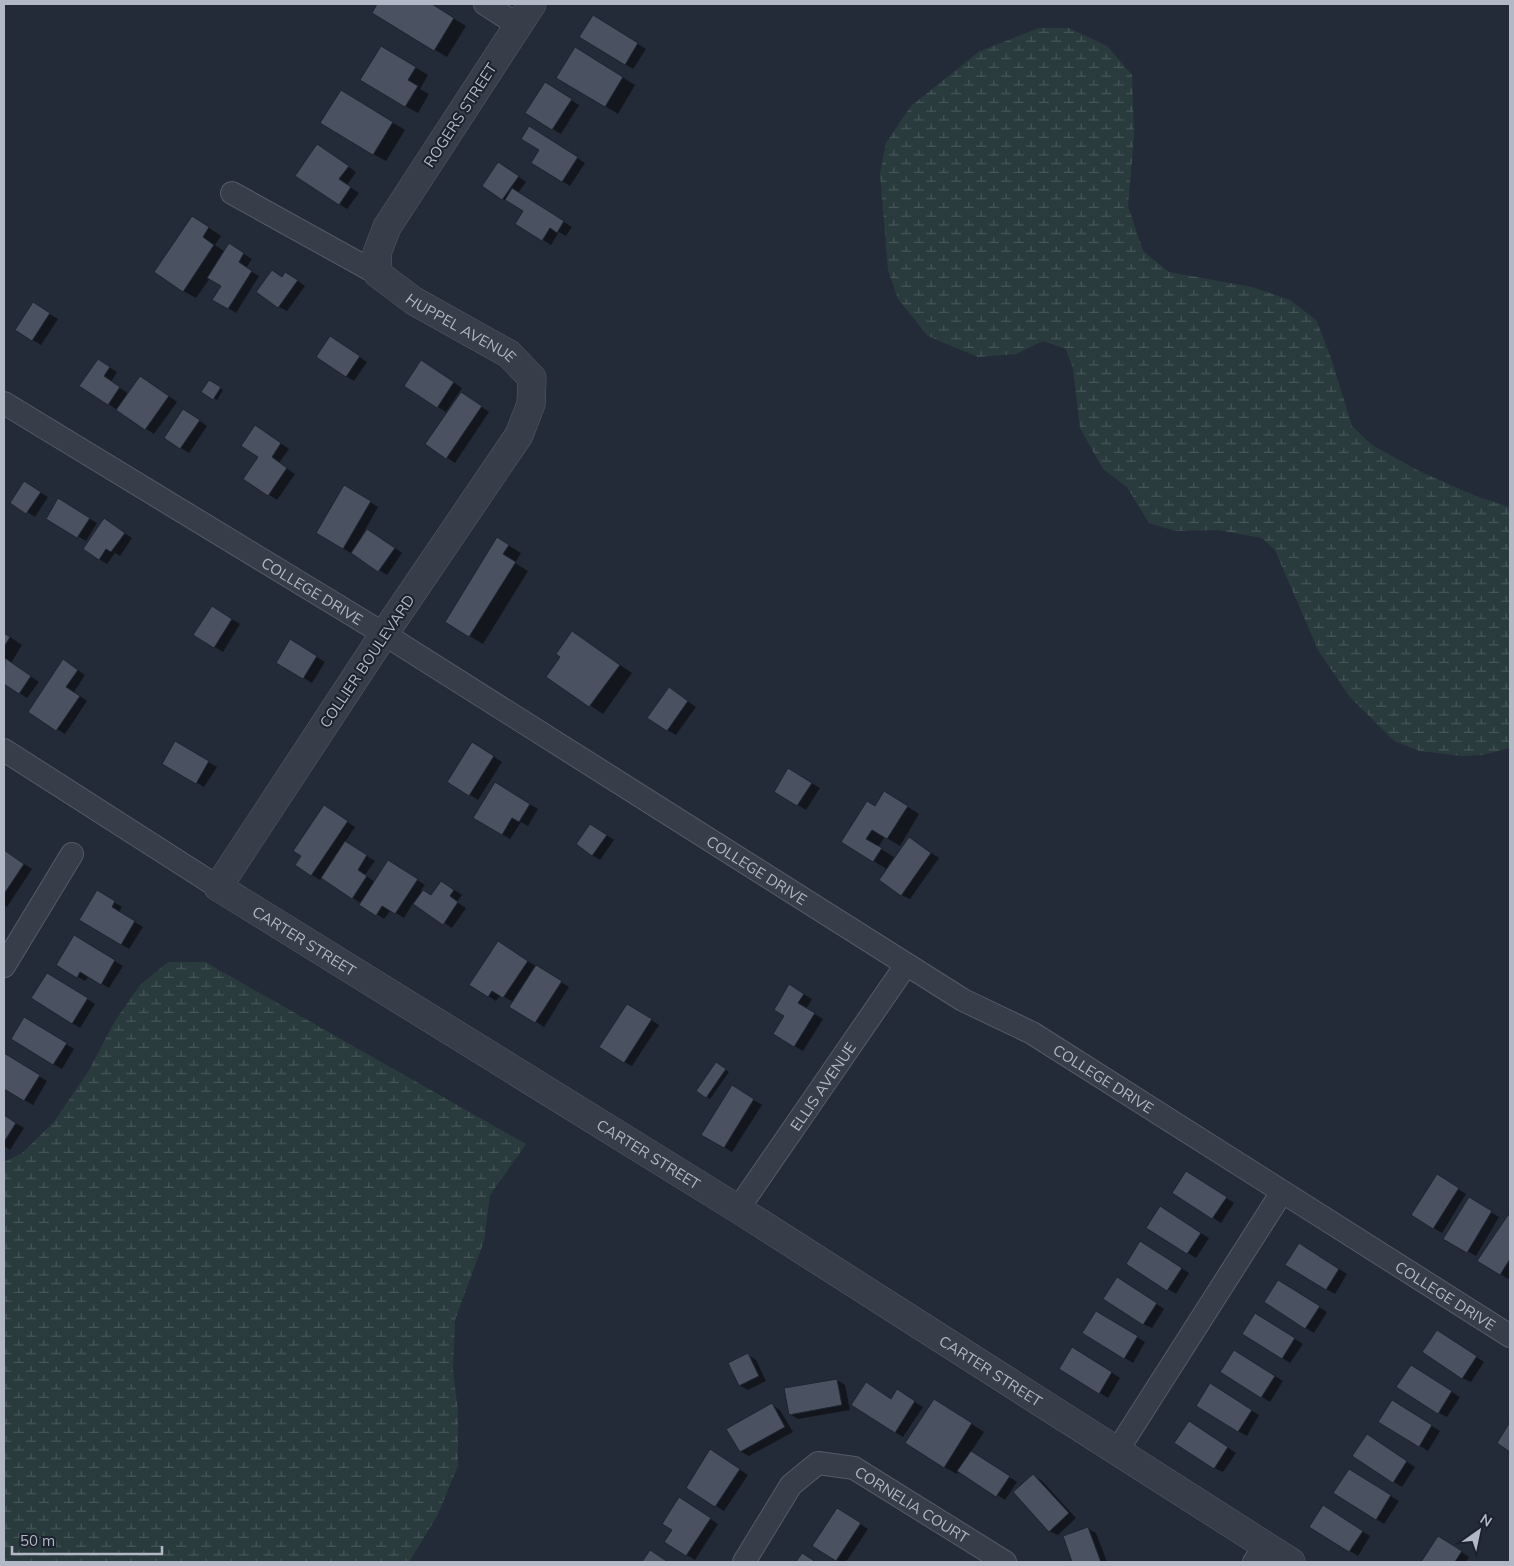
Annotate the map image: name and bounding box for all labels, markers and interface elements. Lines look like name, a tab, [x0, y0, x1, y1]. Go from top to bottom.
street label: ROGERS STREET	[419, 59, 501, 171]
street label: HUPPEL AVENUE	[402, 289, 521, 366]
street label: COLLEGE DRIVE	[258, 552, 367, 629]
street label: COLLIER BOULEVARD	[315, 591, 419, 731]
street label: COLLEGE DRIVE	[703, 831, 811, 909]
street label: CARTER STREET	[249, 901, 360, 980]
street label: ELLIS AVENUE	[785, 1038, 860, 1134]
street label: COLLEGE DRIVE	[1050, 1040, 1158, 1117]
street label: CARTER STREET	[594, 1115, 704, 1193]
street label: COLLEGE DRIVE	[1392, 1256, 1500, 1334]
street label: CARTER STREET	[936, 1331, 1046, 1410]
street label: CORNELIA COURT	[852, 1462, 973, 1547]
north arrow	[1454, 1506, 1504, 1556]
text: N	[1477, 1510, 1495, 1531]
scale bar	[12, 1524, 162, 1556]
text: 50 m	[20, 1531, 55, 1550]

